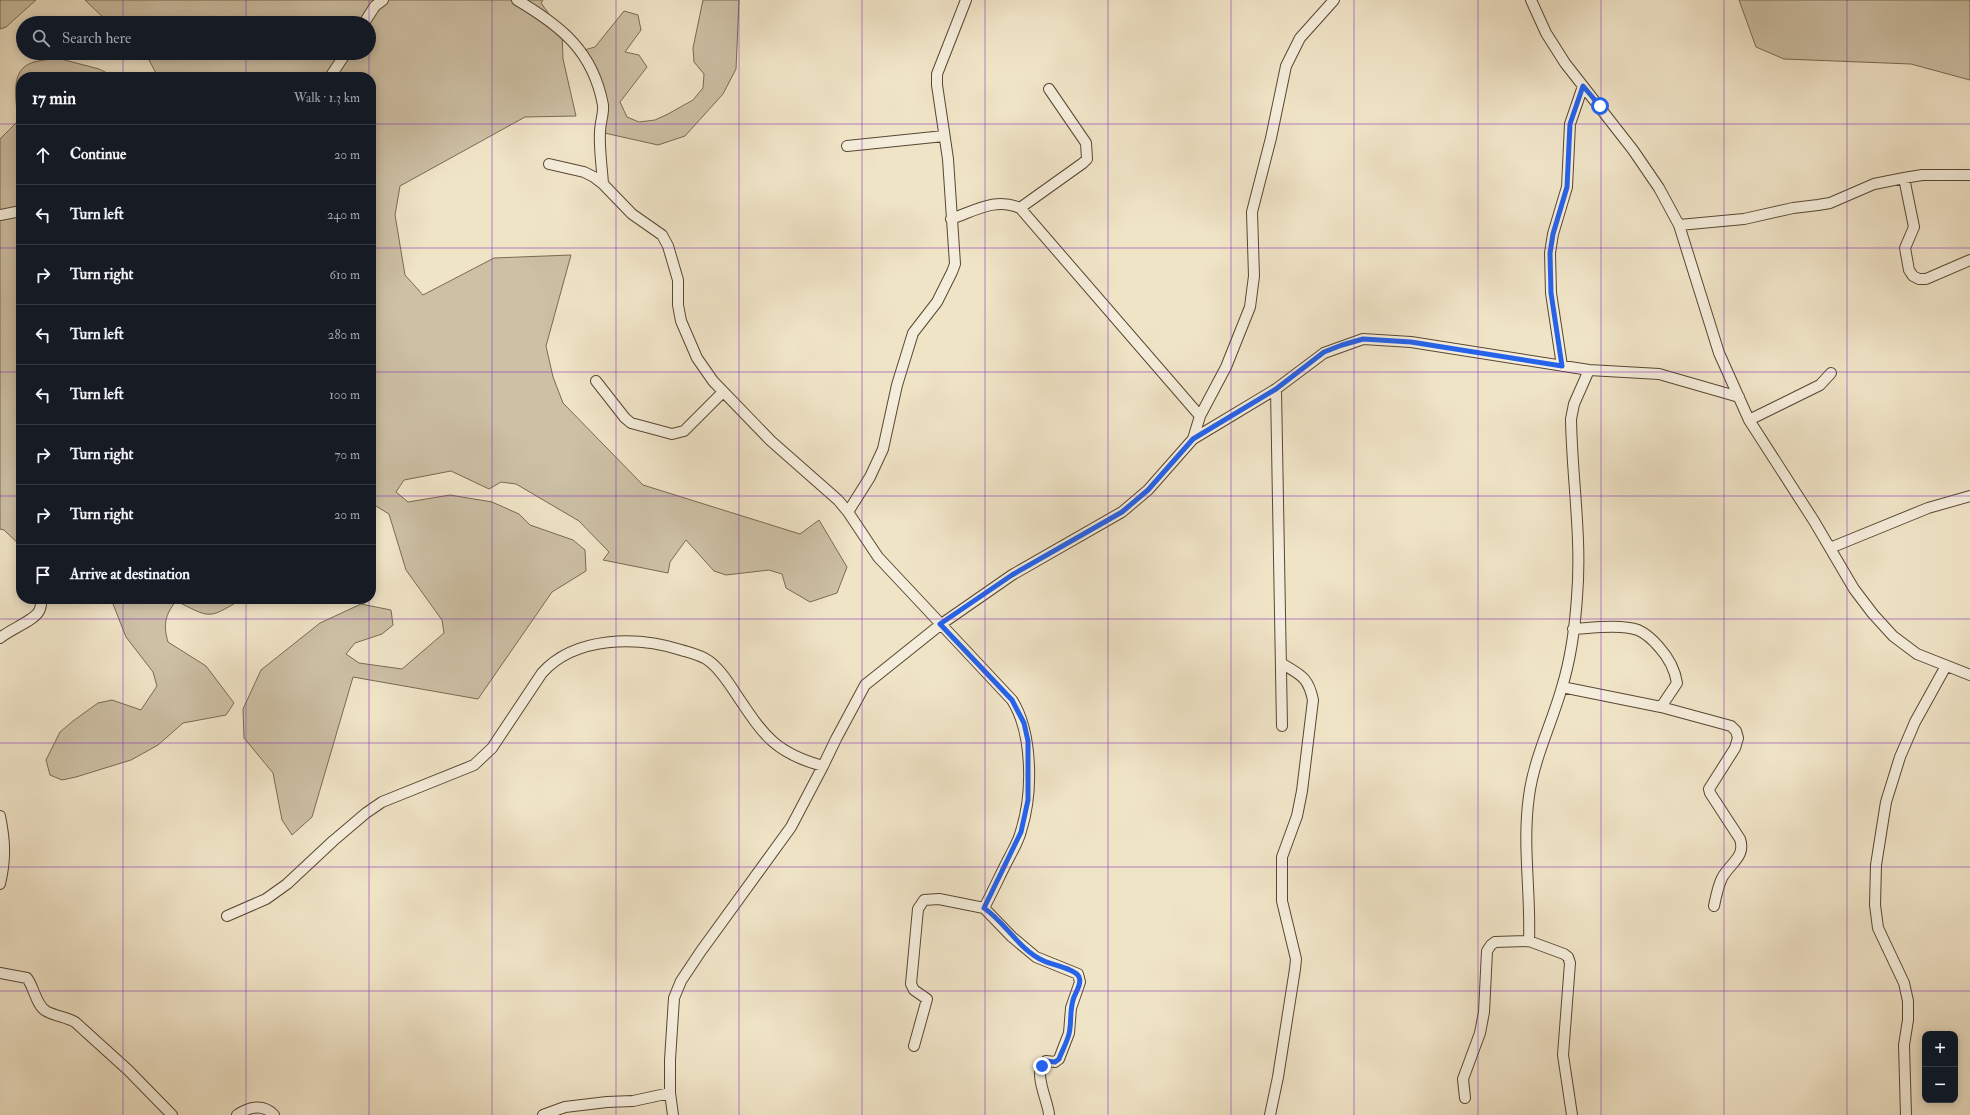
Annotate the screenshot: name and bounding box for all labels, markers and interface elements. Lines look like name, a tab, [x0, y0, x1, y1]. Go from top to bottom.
search box	[16, 16, 376, 60]
icon: search	[30, 27, 52, 49]
text: Search here	[62, 29, 131, 48]
text: 17 min	[32, 88, 76, 109]
text: Walk · 1.3 km	[294, 90, 360, 106]
route start	[1591, 97, 1609, 115]
icon: ahead	[32, 144, 54, 166]
text: Continue	[70, 145, 126, 164]
text: 20 m	[334, 147, 360, 163]
icon: left	[32, 204, 54, 226]
text: Turn left	[70, 205, 124, 224]
text: 240 m	[327, 207, 360, 223]
icon: right	[32, 264, 54, 286]
text: Turn right	[70, 265, 133, 284]
text: 610 m	[329, 267, 360, 283]
icon: left	[32, 324, 54, 346]
text: Turn left	[70, 325, 124, 344]
text: 280 m	[328, 327, 360, 343]
icon: left	[32, 384, 54, 406]
text: Turn left	[70, 385, 124, 404]
text: 100 m	[329, 387, 360, 403]
icon: right	[32, 444, 54, 466]
text: Turn right	[70, 445, 133, 464]
text: 70 m	[335, 447, 360, 463]
icon: right	[32, 504, 54, 526]
text: Turn right	[70, 505, 133, 524]
text: 20 m	[334, 507, 360, 523]
icon: arrive	[32, 564, 54, 586]
text: Arrive at destination	[70, 565, 190, 584]
map controls	[1922, 1031, 1958, 1103]
button: +	[1922, 1031, 1958, 1067]
route end	[1033, 1057, 1051, 1075]
button: −	[1922, 1067, 1958, 1103]

